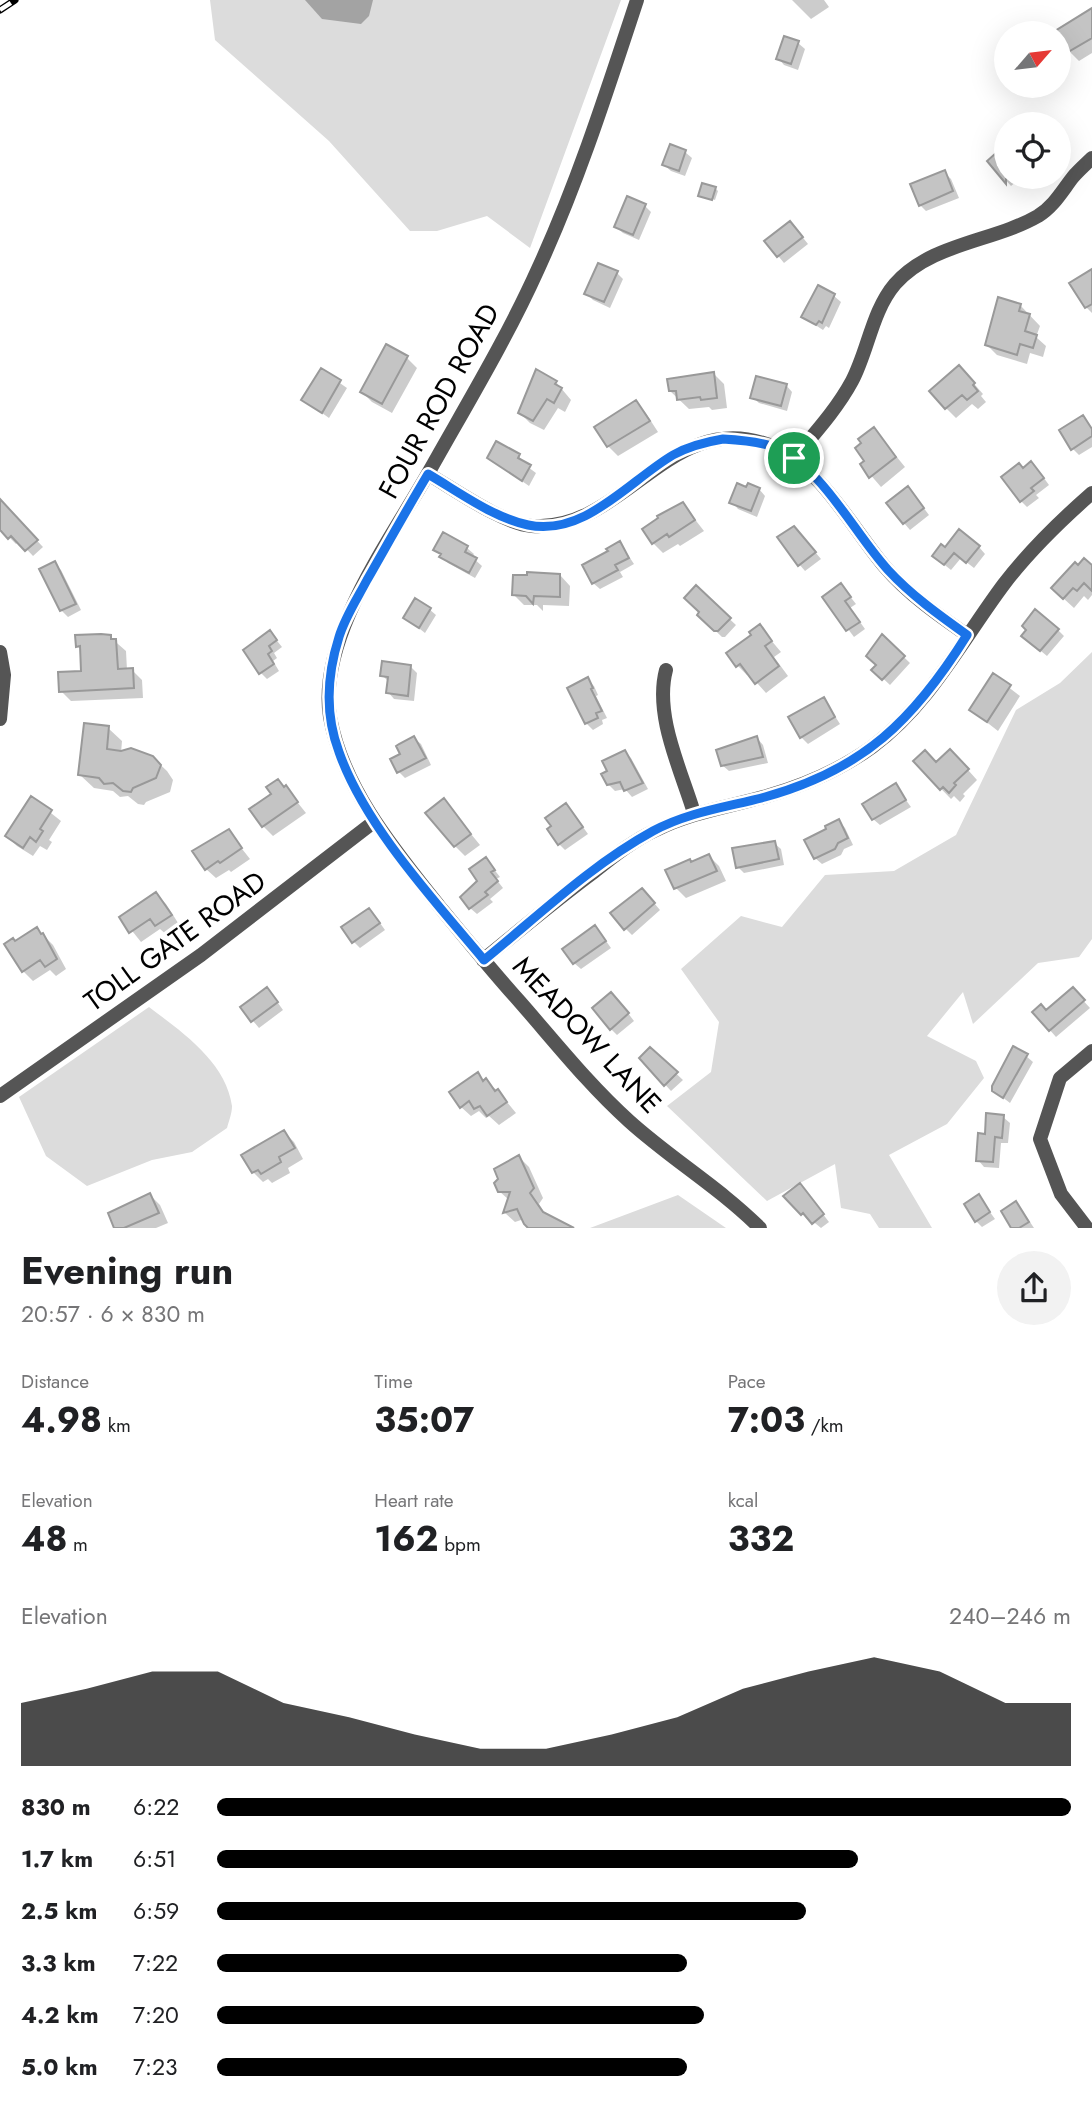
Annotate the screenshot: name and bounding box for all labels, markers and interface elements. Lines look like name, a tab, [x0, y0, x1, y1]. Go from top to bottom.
north arrow	[994, 21, 1071, 98]
map controls	[994, 21, 1071, 189]
button: locate	[994, 112, 1071, 189]
street label: FOUR ROD ROAD	[368, 296, 510, 506]
pin	[764, 428, 824, 488]
icon: arrive	[775, 439, 813, 477]
street label: TOLL GATE ROAD	[76, 861, 274, 1021]
street label: MEADOW LANE	[503, 947, 671, 1123]
text: Evening run	[21, 1243, 233, 1298]
button: share	[997, 1251, 1071, 1325]
text: 20:57 · 6 × 830 m	[21, 1297, 205, 1331]
text: Distance	[21, 1368, 89, 1395]
text: Time	[374, 1368, 413, 1395]
text: Pace	[728, 1368, 766, 1395]
text: 4.98	[21, 1395, 102, 1445]
text: 35:07	[374, 1395, 474, 1445]
text: 7:03	[728, 1395, 805, 1445]
text: km	[102, 1412, 131, 1439]
text: /km	[805, 1412, 844, 1439]
text: Elevation	[21, 1487, 93, 1514]
text: Heart rate	[374, 1487, 454, 1514]
text: kcal	[728, 1487, 758, 1514]
text: 48	[21, 1514, 67, 1564]
text: 162	[374, 1514, 439, 1564]
text: 332	[728, 1514, 794, 1564]
text: m	[67, 1531, 88, 1558]
text: bpm	[439, 1531, 481, 1558]
text: Elevation	[21, 1599, 108, 1633]
text: 240–246 m	[949, 1599, 1071, 1633]
text: 830 m	[21, 1790, 91, 1824]
text: 6:22	[133, 1790, 179, 1824]
text: 1.7 km	[21, 1842, 93, 1876]
text: 6:51	[133, 1842, 176, 1876]
text: 2.5 km	[21, 1894, 97, 1928]
text: 6:59	[133, 1894, 179, 1928]
text: 3.3 km	[21, 1946, 96, 1980]
text: 7:22	[133, 1946, 178, 1980]
text: 4.2 km	[21, 1998, 99, 2032]
text: 7:20	[133, 1998, 179, 2032]
text: 5.0 km	[21, 2050, 98, 2084]
text: 7:23	[133, 2050, 178, 2084]

